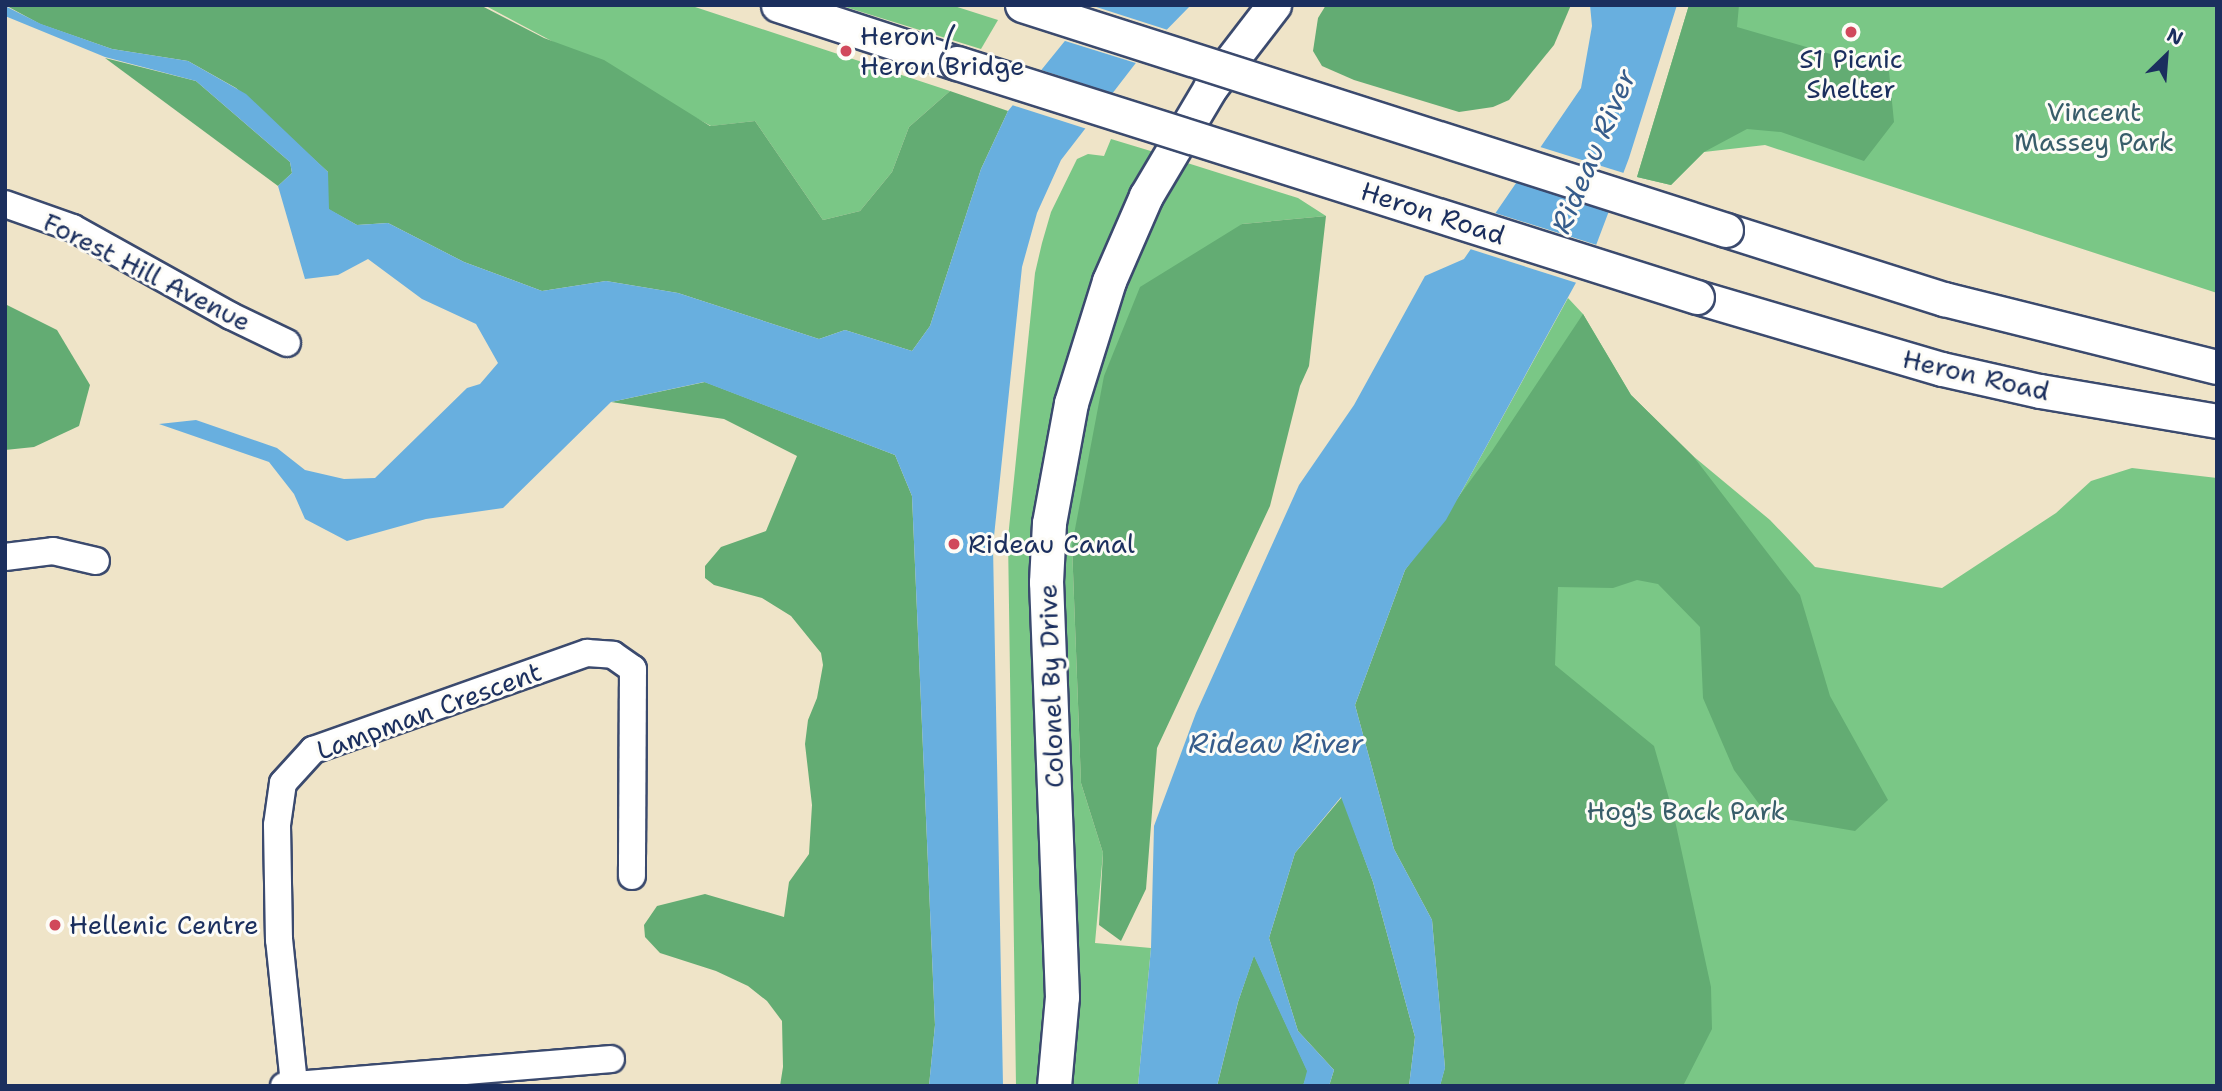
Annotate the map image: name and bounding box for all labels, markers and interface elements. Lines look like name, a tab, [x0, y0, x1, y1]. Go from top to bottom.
place label: Heron / Heron Bridge	[860, 20, 1025, 82]
north arrow	[2131, 21, 2201, 91]
text: N	[2163, 22, 2187, 51]
marker: S1 Picnic Shelter	[1843, 24, 1859, 40]
marker: Heron / Heron Bridge	[838, 43, 854, 59]
place label: S1 Picnic Shelter	[1799, 43, 1903, 104]
water label: Rideau River	[1543, 64, 1643, 238]
park label: Vincent Massey Park	[2014, 96, 2174, 158]
street label: Heron Road	[1357, 175, 1509, 251]
street label: Forest Hill Avenue	[38, 206, 256, 338]
street label: Heron Road	[1900, 343, 2052, 407]
place label: Rideau Canal	[968, 528, 1135, 560]
marker: Rideau Canal	[946, 536, 962, 552]
street label: Colonel By Drive	[1032, 583, 1070, 789]
street label: Lampman Crescent	[312, 656, 546, 766]
water label: Rideau River	[1188, 726, 1364, 760]
park label: Hog's Back Park	[1587, 795, 1785, 827]
place label: Hellenic Centre	[69, 909, 259, 941]
marker: Hellenic Centre	[47, 917, 63, 933]

